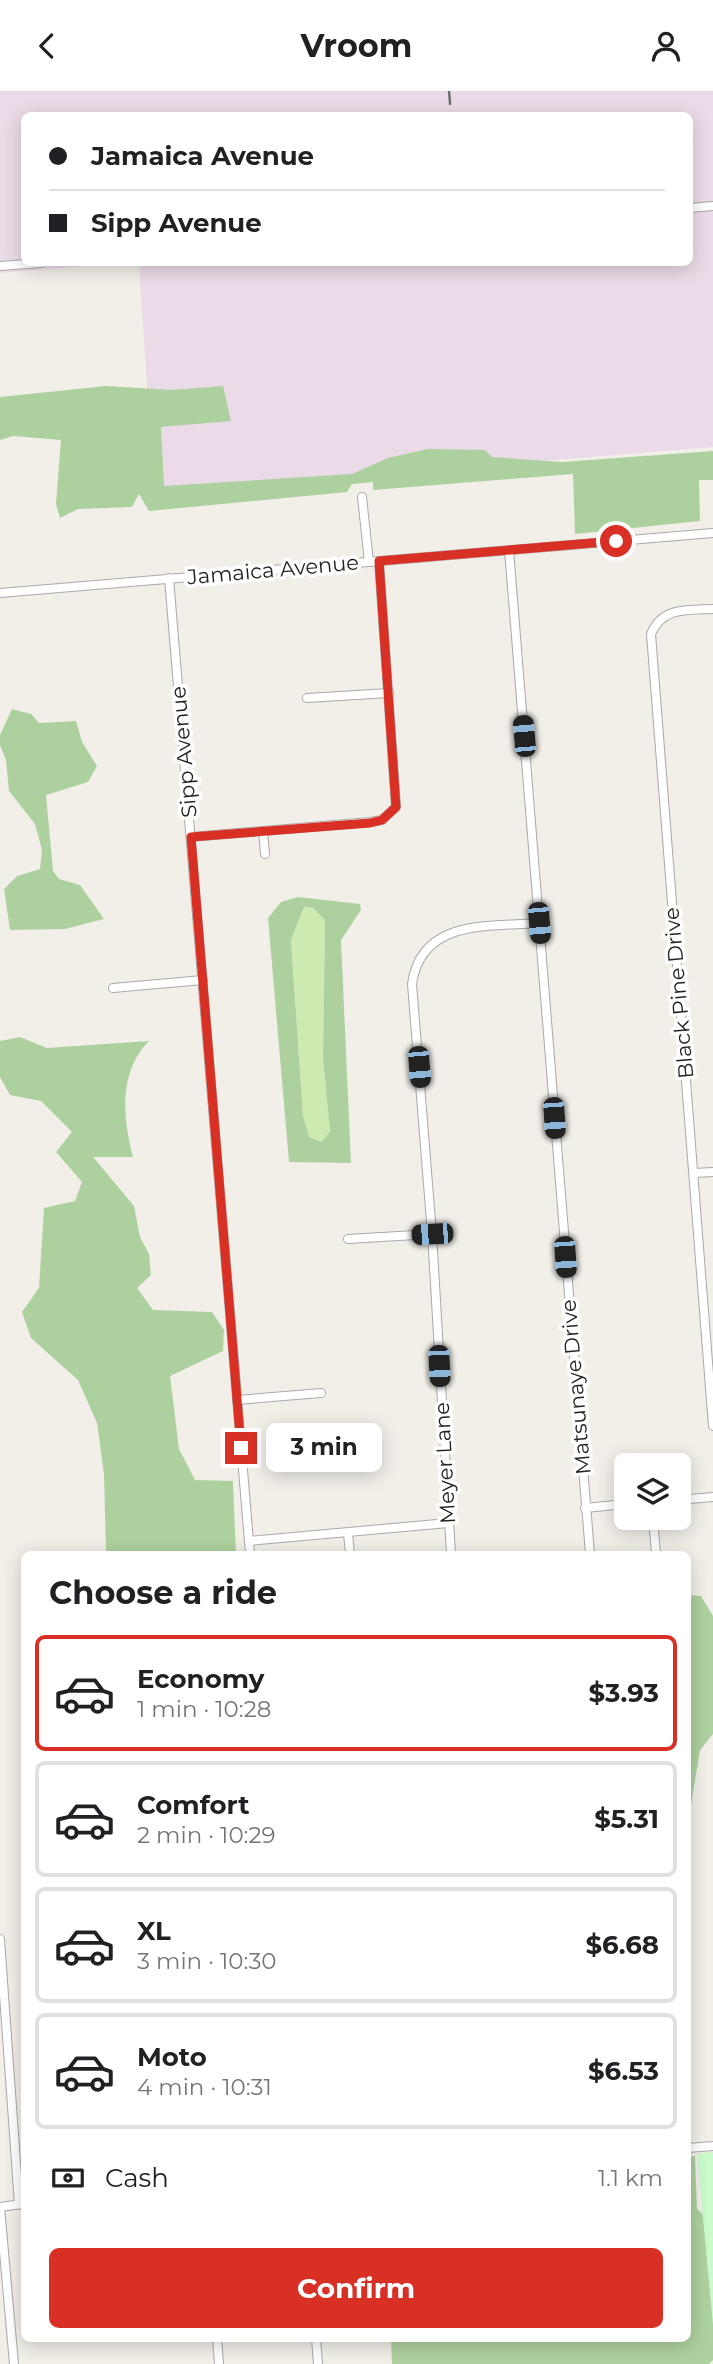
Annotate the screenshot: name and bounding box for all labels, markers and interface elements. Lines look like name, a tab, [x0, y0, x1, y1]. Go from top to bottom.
text: Vroom	[301, 26, 412, 65]
icon: back	[28, 27, 66, 65]
icon: person	[647, 27, 685, 65]
text: Jamaica Avenue	[91, 140, 314, 172]
text: Sipp Avenue	[91, 207, 262, 239]
route start	[600, 525, 632, 557]
street label: Jamaica Avenue	[185, 550, 360, 590]
street label: Sipp Avenue	[165, 685, 202, 819]
car	[512, 714, 537, 758]
car	[527, 901, 552, 945]
street label: Black Pine Drive	[659, 906, 698, 1080]
car	[407, 1045, 432, 1089]
car	[543, 1096, 566, 1140]
car	[411, 1222, 454, 1246]
car	[554, 1235, 577, 1279]
street label: Matsunaye Drive	[555, 1298, 596, 1476]
car	[428, 1344, 451, 1388]
street label: Meyer Lane	[429, 1401, 460, 1525]
callout: 3 min	[266, 1423, 381, 1473]
route end	[225, 1432, 257, 1464]
text: 3 min	[290, 1433, 358, 1461]
map controls	[614, 1453, 691, 1530]
button: layers	[614, 1453, 691, 1530]
text: Choose a ride	[49, 1573, 277, 1612]
icon: car	[53, 1662, 116, 1725]
text: Economy	[137, 1663, 264, 1695]
text: $3.93	[589, 1677, 659, 1709]
text: 1 min · 10:28	[137, 1695, 271, 1723]
icon: car	[53, 1788, 116, 1851]
text: Comfort	[137, 1789, 249, 1821]
text: $5.31	[594, 1803, 659, 1835]
text: 2 min · 10:29	[137, 1821, 276, 1849]
icon: car	[53, 1914, 116, 1977]
text: XL	[137, 1915, 171, 1947]
text: $6.68	[585, 1929, 659, 1961]
text: 3 min · 10:30	[137, 1947, 277, 1975]
icon: car	[53, 2040, 116, 2103]
text: Moto	[137, 2041, 207, 2073]
text: $6.53	[588, 2055, 659, 2087]
text: 4 min · 10:31	[137, 2073, 272, 2101]
icon: cash	[49, 2159, 87, 2197]
text: Cash	[105, 2162, 169, 2194]
text: 1.1 km	[598, 2164, 663, 2192]
button: Confirm	[49, 2248, 663, 2328]

